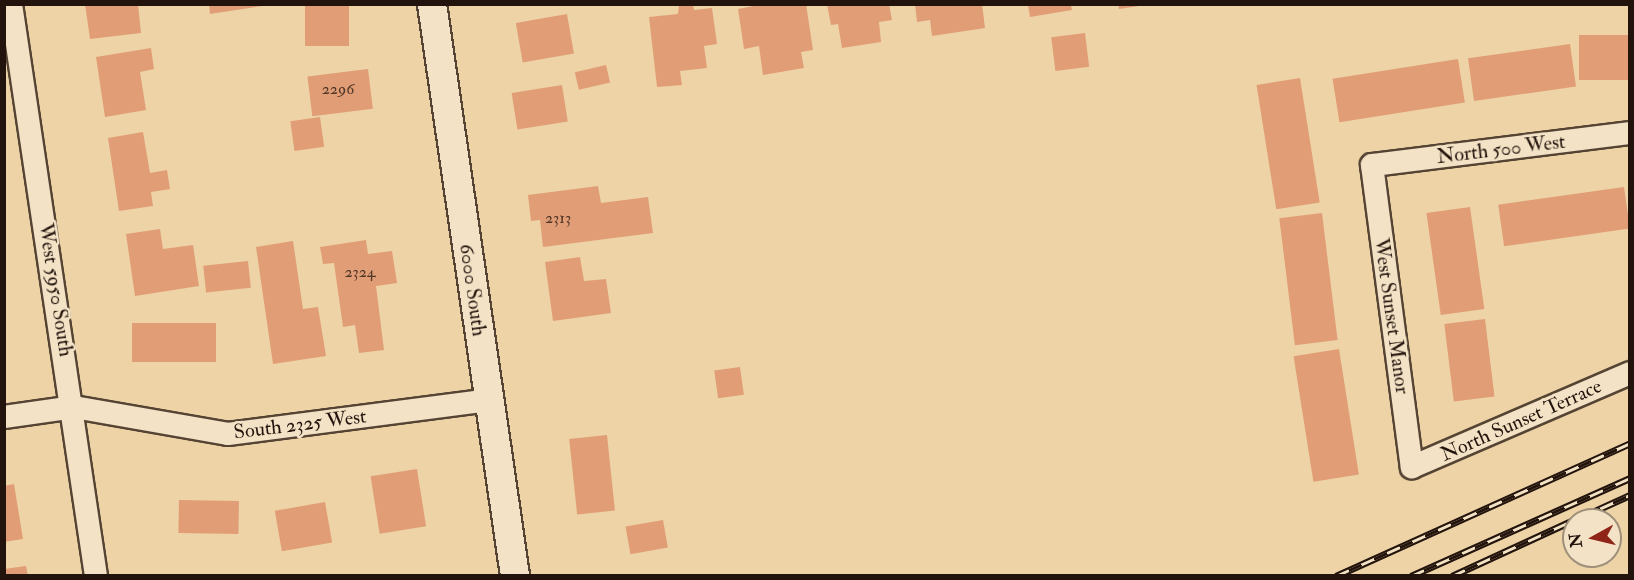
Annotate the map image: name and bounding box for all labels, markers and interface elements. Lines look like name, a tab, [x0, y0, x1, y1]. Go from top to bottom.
house number: 2296	[322, 79, 354, 99]
street label: North 500 West	[1435, 129, 1567, 169]
house number: 2313	[545, 208, 571, 228]
street label: West 5950 South	[34, 222, 78, 358]
street label: West Sunset Manor	[1369, 237, 1415, 395]
street label: 6000 South	[455, 242, 491, 338]
house number: 2324	[345, 262, 375, 282]
street label: North Sunset Terrace	[1437, 374, 1605, 466]
street label: South 2325 West	[232, 404, 368, 444]
north arrow	[1562, 508, 1622, 568]
text: N	[1565, 532, 1587, 549]

